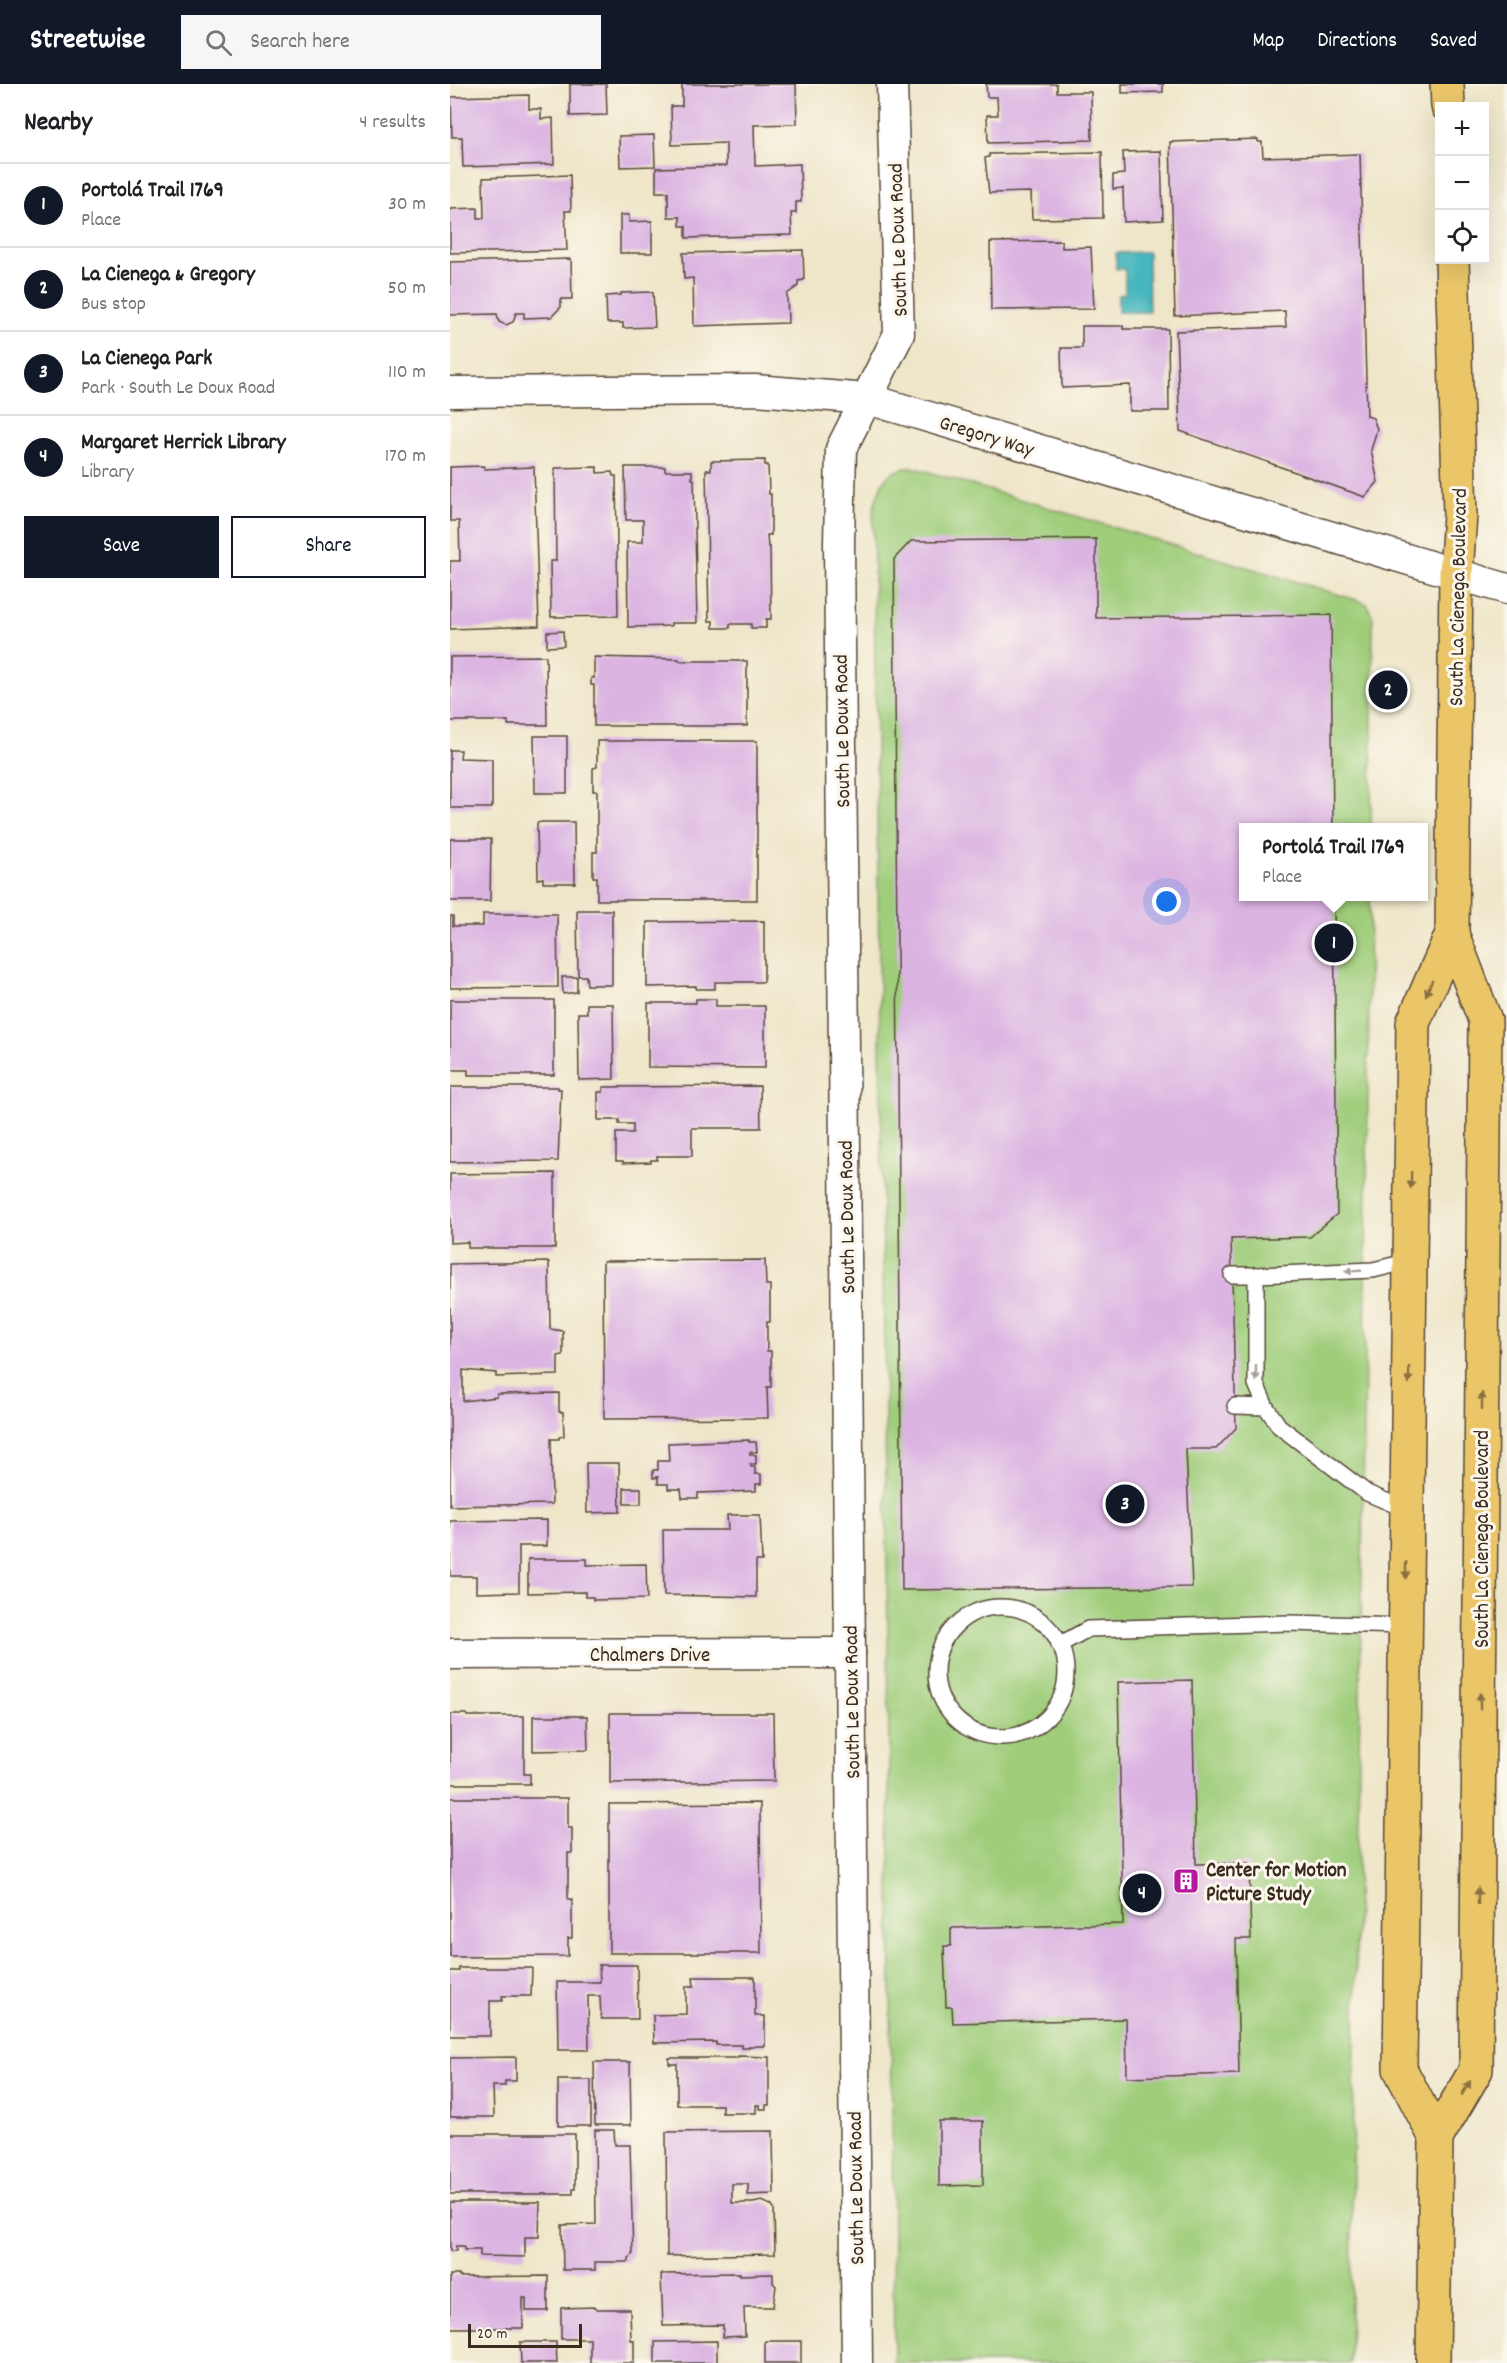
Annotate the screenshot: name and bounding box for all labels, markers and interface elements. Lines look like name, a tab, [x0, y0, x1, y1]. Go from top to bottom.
search box	[181, 15, 601, 69]
text: Streetwise	[30, 22, 145, 62]
icon: search	[202, 26, 235, 59]
text: Search here	[250, 27, 350, 58]
text: Map	[1253, 27, 1284, 57]
text: Directions	[1317, 27, 1397, 57]
text: Saved	[1430, 27, 1477, 57]
map controls	[1435, 102, 1489, 264]
button: +	[1435, 102, 1489, 156]
text: Nearby	[24, 105, 92, 142]
text: 4 results	[359, 109, 426, 137]
button: −	[1435, 156, 1489, 210]
street label: South Le Doux Road	[882, 163, 918, 317]
text: Portolá Trail 1769	[81, 176, 224, 207]
text: 1	[41, 191, 46, 219]
text: 30 m	[388, 191, 426, 219]
text: Place	[81, 207, 121, 235]
button: locate	[1435, 210, 1489, 264]
text: La Cienega & Gregory	[81, 260, 255, 291]
text: 2	[39, 275, 48, 303]
text: 50 m	[388, 275, 426, 303]
text: Bus stop	[81, 291, 146, 319]
text: La Cienega Park	[81, 344, 212, 375]
text: 3	[39, 359, 48, 387]
text: 110 m	[388, 359, 426, 387]
text: Park · South Le Doux Road	[81, 375, 275, 403]
street label: Gregory Way	[935, 409, 1038, 467]
text: Margaret Herrick Library	[81, 428, 286, 459]
text: 4	[39, 443, 48, 471]
text: 170 m	[385, 443, 426, 471]
text: Library	[81, 459, 134, 487]
street label: South La Cienega Boulevard	[1443, 488, 1477, 706]
button: Save	[24, 516, 219, 578]
button: Share	[231, 516, 426, 578]
street label: South Le Doux Road	[828, 654, 860, 808]
pin: 2	[1368, 668, 1408, 712]
popup	[1239, 823, 1428, 901]
text: Portolá Trail 1769	[1262, 833, 1405, 864]
text: Place	[1262, 864, 1302, 892]
your location	[1152, 887, 1181, 916]
pin: 1	[1314, 920, 1354, 966]
one-way arrow	[1423, 979, 1433, 997]
street label: South Le Doux Road	[833, 1140, 865, 1294]
one-way arrow	[1406, 1170, 1416, 1189]
one-way arrow	[1343, 1266, 1362, 1276]
one-way arrow	[1251, 1363, 1261, 1382]
one-way arrow	[1404, 1365, 1414, 1384]
one-way arrow	[1477, 1391, 1487, 1410]
street label: South La Cienega Boulevard	[1469, 1430, 1499, 1648]
pin: 3	[1106, 1482, 1144, 1526]
one-way arrow	[1401, 1560, 1411, 1579]
street label: South Le Doux Road	[838, 1625, 870, 1779]
street label: Chalmers Drive	[590, 1642, 710, 1672]
one-way arrow	[1475, 1691, 1484, 1710]
place label: Center for Motion Picture Study	[1206, 1857, 1347, 1911]
building icon: Center for Motion Picture Study	[1171, 1866, 1201, 1896]
pin: 4	[1122, 1870, 1162, 1916]
one-way arrow	[1473, 1886, 1483, 1905]
one-way arrow	[1460, 2080, 1471, 2096]
street label: South Le Doux Road	[842, 2111, 874, 2265]
scale bar	[468, 2321, 582, 2348]
text: 20 m	[477, 2323, 507, 2346]

